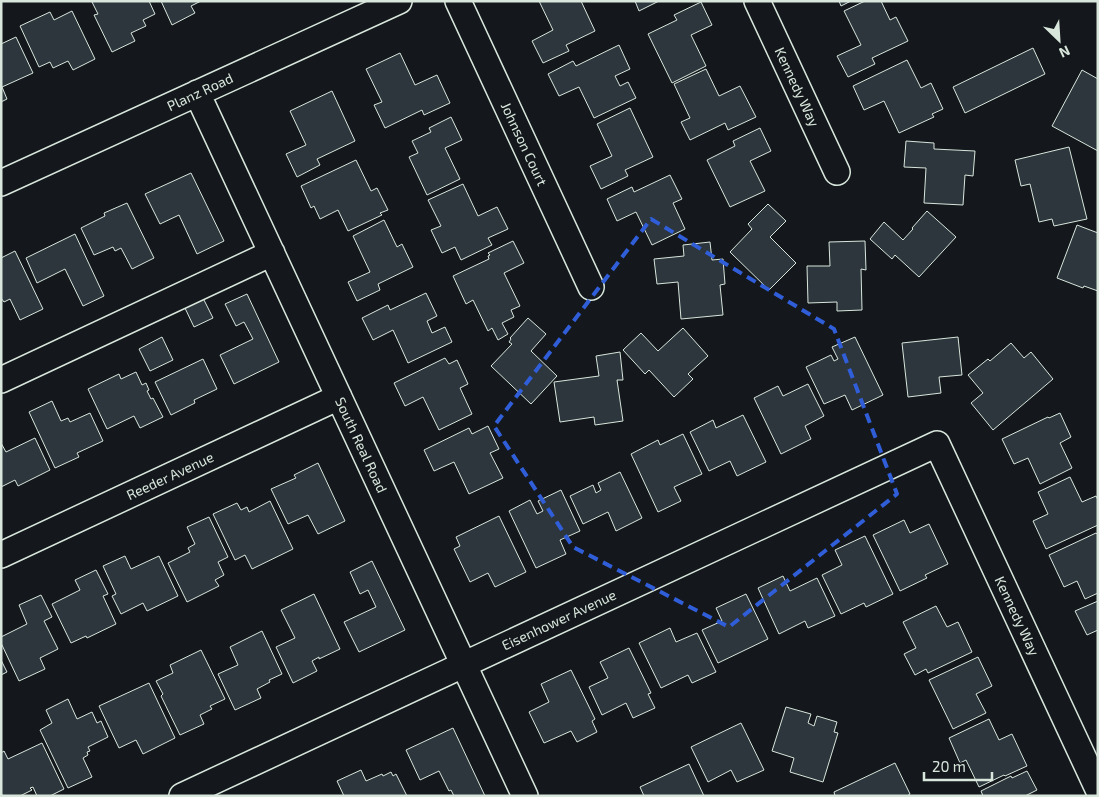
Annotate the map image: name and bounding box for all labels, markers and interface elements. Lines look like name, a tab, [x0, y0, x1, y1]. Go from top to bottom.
north arrow	[1034, 15, 1084, 65]
text: N	[1057, 42, 1073, 62]
street label: Kennedy Way	[772, 44, 824, 130]
street label: Planz Road	[164, 69, 235, 114]
street label: Johnson Court	[498, 99, 551, 188]
street label: South Real Road	[332, 394, 391, 495]
street label: Reeder Avenue	[124, 448, 216, 503]
street label: Kennedy Way	[992, 573, 1044, 659]
street label: Eisenhower Avenue	[499, 586, 619, 653]
scale bar	[924, 750, 992, 782]
text: 20 m	[932, 757, 966, 775]

